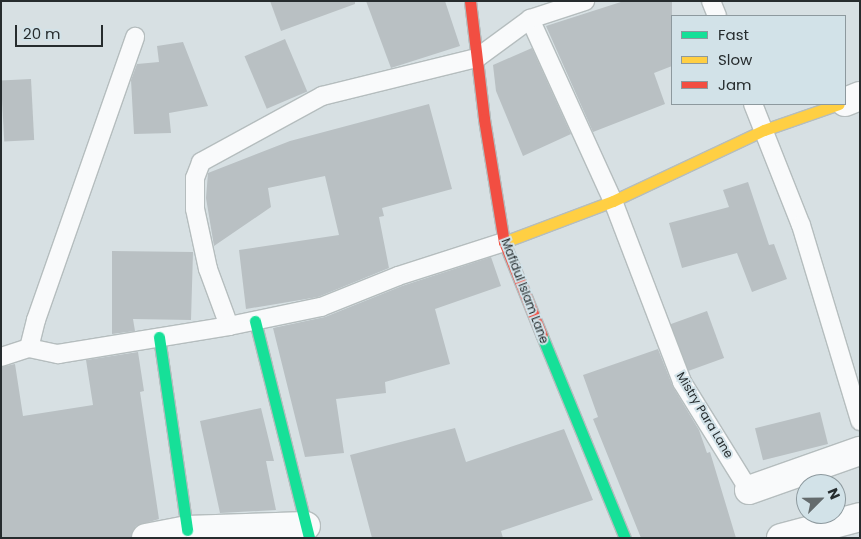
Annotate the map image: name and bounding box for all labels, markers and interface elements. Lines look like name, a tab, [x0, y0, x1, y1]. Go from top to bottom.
scale bar	[18, 15, 105, 47]
legend	[671, 15, 846, 105]
text: 20 m	[23, 23, 61, 44]
text: Fast	[718, 24, 749, 45]
text: Slow	[718, 49, 752, 70]
text: Jam	[718, 74, 752, 95]
street label: Mafidul Islam Lane	[498, 236, 552, 346]
street label: Mistry Para Lane	[674, 369, 736, 461]
north arrow	[796, 474, 846, 524]
text: N	[823, 485, 845, 502]

